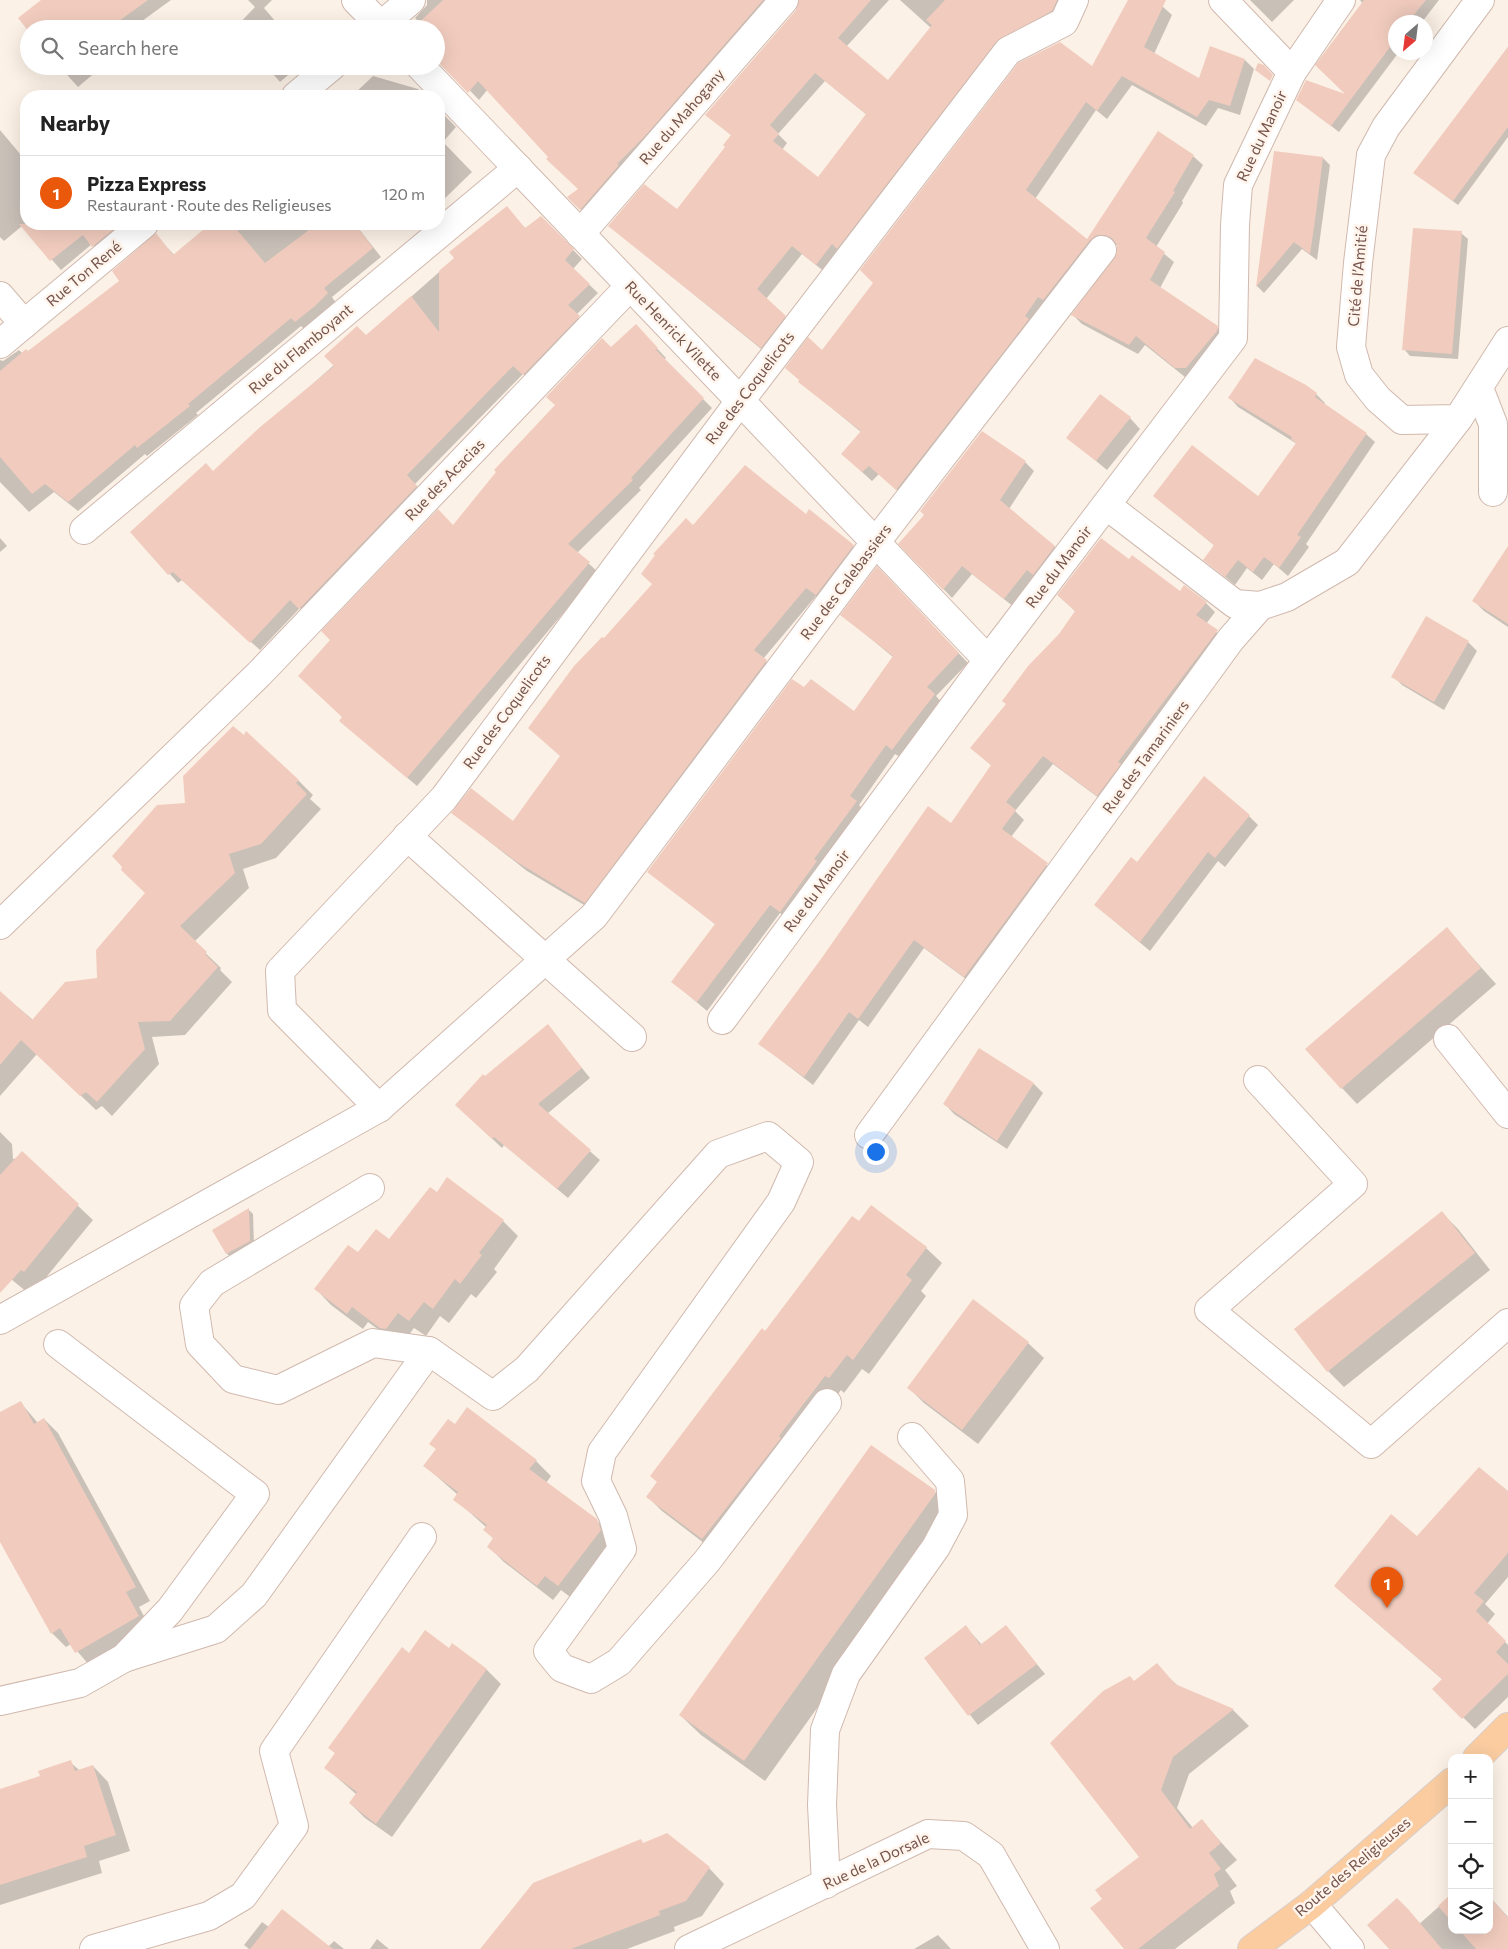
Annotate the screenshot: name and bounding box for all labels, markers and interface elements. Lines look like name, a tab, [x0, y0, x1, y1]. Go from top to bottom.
north arrow	[1388, 15, 1433, 60]
search box	[20, 20, 445, 75]
icon: search	[38, 34, 66, 62]
text: Search here	[78, 36, 178, 59]
street label: Rue du Mahogany	[635, 65, 728, 168]
street label: Rue du Manoir	[1232, 87, 1290, 184]
text: Nearby	[40, 110, 110, 135]
text: Pizza Express	[87, 172, 206, 195]
text: 1	[52, 184, 60, 203]
text: 120 m	[382, 184, 425, 203]
text: Restaurant · Route des Religieuses	[87, 195, 332, 214]
street label: Cité de l’Amitié	[1344, 225, 1370, 327]
street label: Rue Ton René	[42, 237, 124, 310]
street label: Rue Henrick Vilette	[622, 277, 726, 384]
street label: Rue du Flamboyant	[245, 300, 356, 397]
street label: Rue des Coquelicots	[701, 327, 798, 447]
street label: Rue des Acacias	[401, 435, 488, 524]
street label: Rue des Calebassiers	[796, 520, 895, 643]
street label: Rue du Manoir	[1021, 522, 1095, 611]
street label: Rue des Coquelicots	[459, 651, 554, 772]
street label: Rue des Tamariniers	[1098, 696, 1192, 816]
street label: Rue du Manoir	[779, 846, 853, 935]
your location	[863, 1139, 889, 1165]
pin: 1	[1371, 1567, 1403, 1608]
map controls	[1448, 1754, 1493, 1934]
button: +	[1448, 1754, 1493, 1799]
button: −	[1448, 1799, 1493, 1844]
street label: Route des Religieuses	[1291, 1813, 1414, 1920]
street label: Rue de la Dorsale	[820, 1828, 932, 1893]
button: locate	[1448, 1844, 1493, 1889]
button: layers	[1448, 1889, 1493, 1934]

